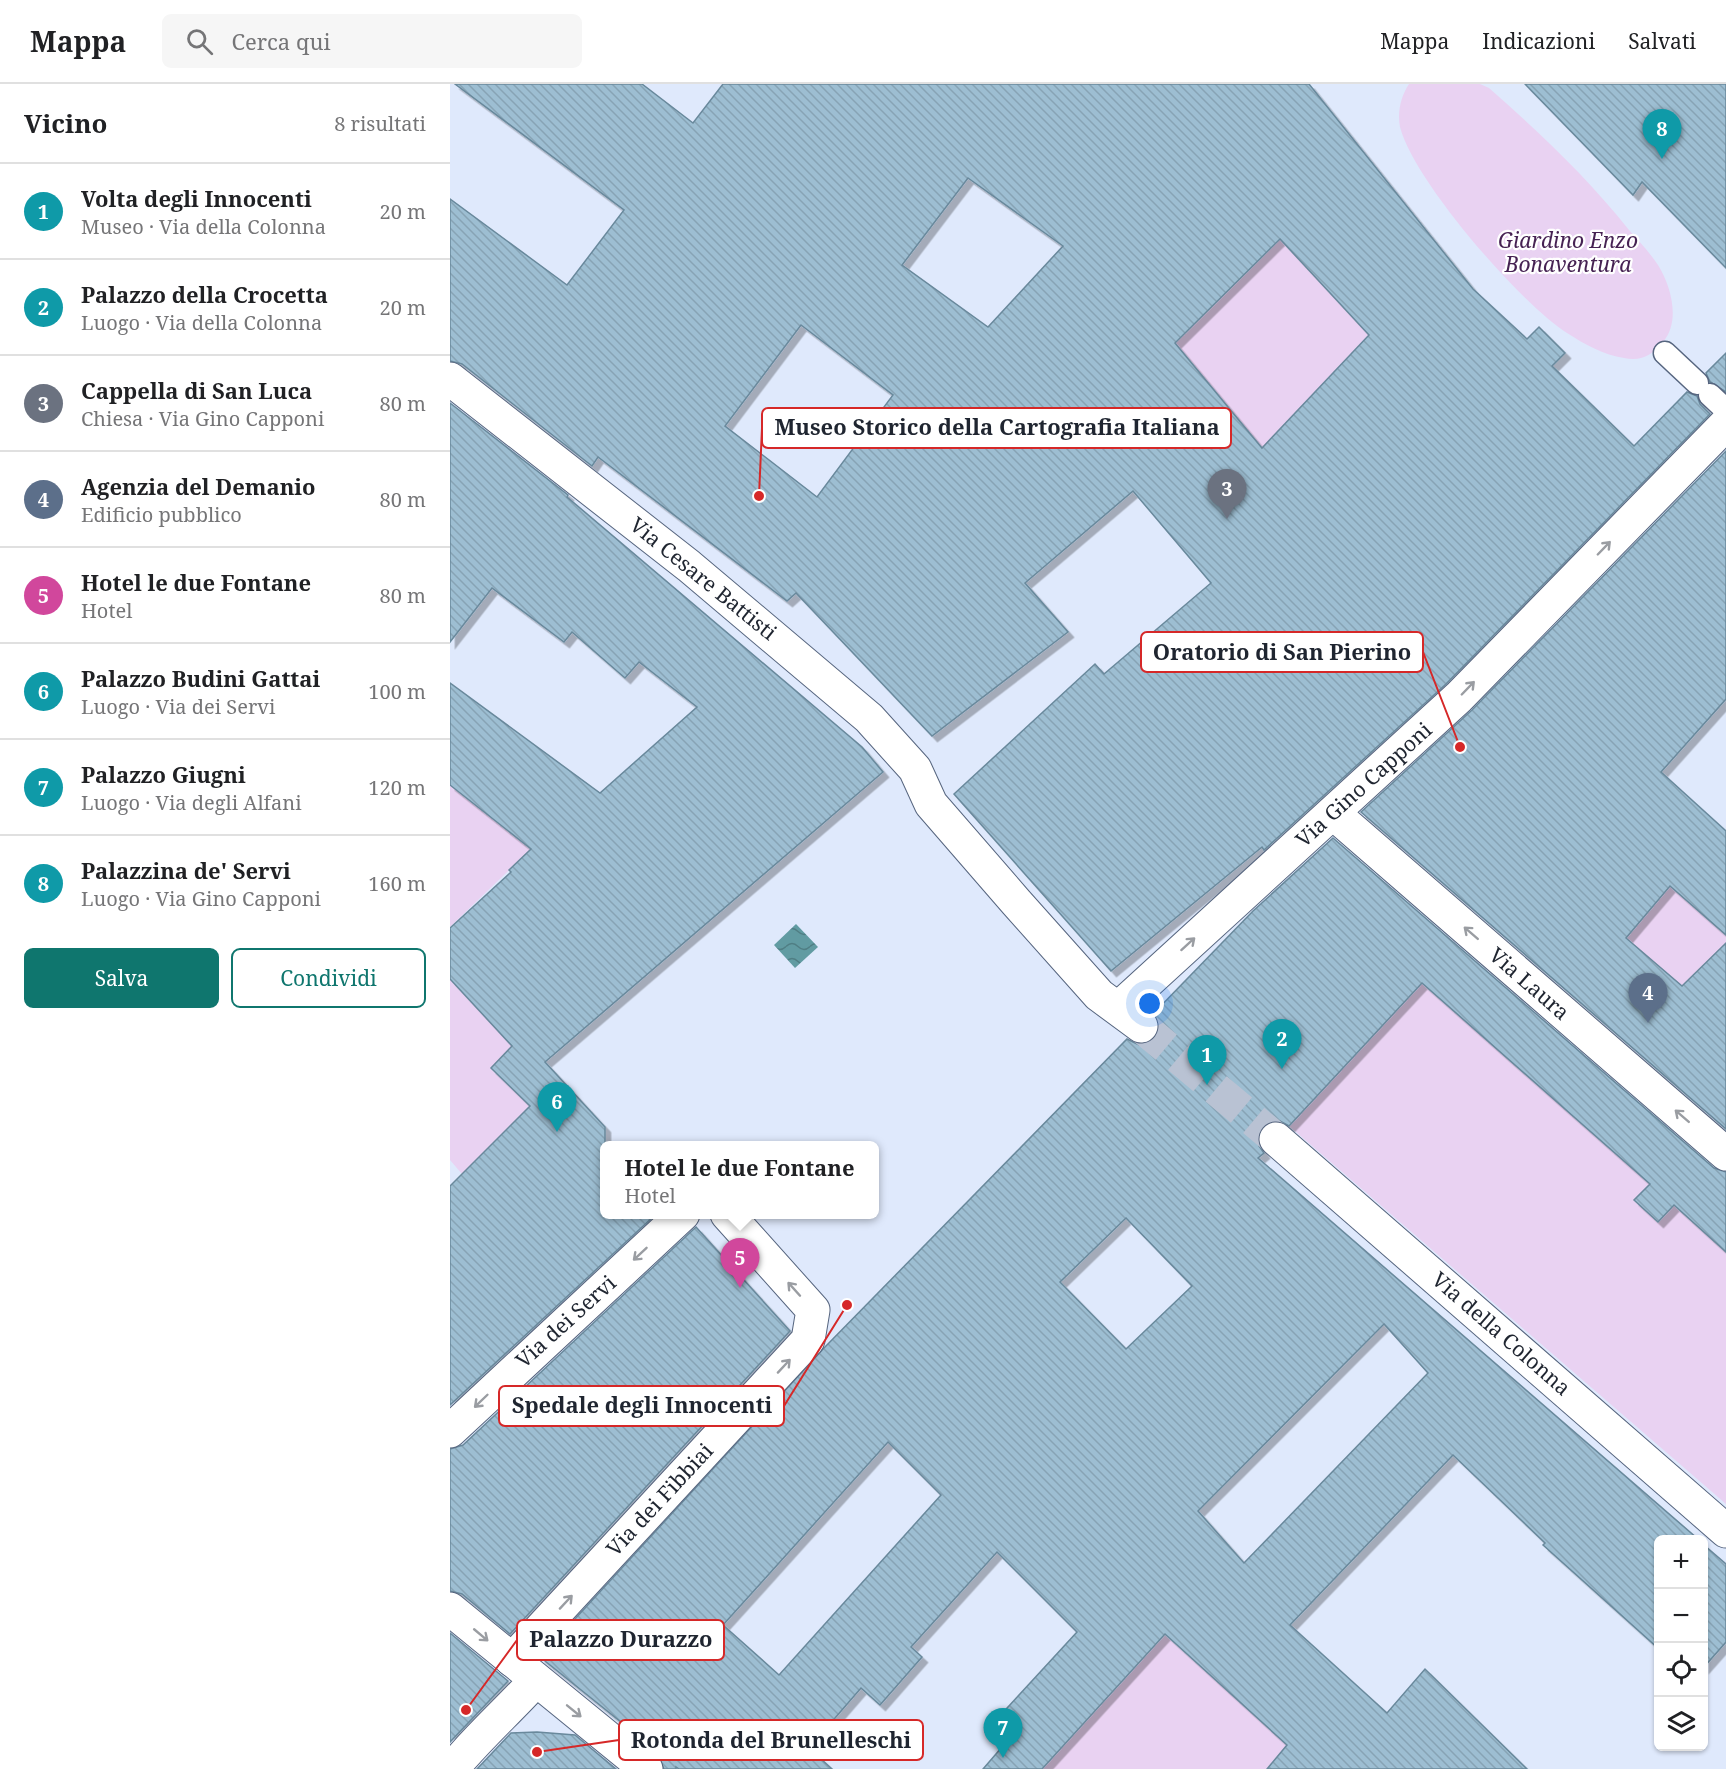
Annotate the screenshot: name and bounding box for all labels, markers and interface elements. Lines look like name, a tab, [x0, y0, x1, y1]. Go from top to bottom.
search box	[162, 14, 582, 68]
text: Mappa	[30, 22, 126, 60]
icon: search	[183, 25, 216, 58]
text: Cerca qui	[231, 26, 330, 56]
text: Mappa	[1380, 27, 1449, 55]
text: Indicazioni	[1482, 27, 1595, 55]
text: Salvati	[1628, 27, 1696, 55]
text: Vicino	[24, 105, 107, 141]
text: 8 risultati	[334, 110, 426, 137]
pin: 8	[1642, 110, 1682, 159]
text: Volta degli Innocenti	[81, 183, 312, 213]
text: 1	[38, 198, 49, 225]
text: 20 m	[380, 198, 426, 225]
text: Museo · Via della Colonna	[81, 213, 326, 240]
park label: Giardino Enzo Bonaventura	[1498, 226, 1638, 278]
text: Palazzo della Crocetta	[81, 279, 328, 309]
text: 2	[38, 294, 49, 321]
text: 20 m	[380, 294, 426, 321]
text: Luogo · Via della Colonna	[81, 309, 322, 336]
text: Cappella di San Luca	[81, 375, 312, 405]
text: 3	[38, 390, 49, 417]
text: 80 m	[380, 390, 426, 417]
text: Chiesa · Via Gino Capponi	[81, 405, 324, 432]
callout: Museo Storico della Cartografia Italiana	[762, 408, 1231, 448]
text: Museo Storico della Cartografia Italiana	[774, 411, 1220, 441]
pin: 3	[1208, 470, 1246, 519]
text: Agenzia del Demanio	[81, 471, 316, 501]
text: 4	[38, 486, 49, 513]
text: 80 m	[380, 486, 426, 513]
text: Edificio pubblico	[81, 501, 242, 528]
street label: Via Cesare Battisti	[625, 510, 783, 646]
one-way arrow	[1597, 541, 1612, 556]
text: Hotel le due Fontane	[81, 567, 311, 597]
text: 5	[38, 582, 49, 609]
text: 80 m	[380, 582, 426, 609]
text: Hotel	[81, 597, 132, 624]
callout: Oratorio di San Pierino	[1141, 632, 1423, 672]
text: Oratorio di San Pierino	[1153, 636, 1411, 666]
text: Palazzo Budini Gattai	[81, 663, 320, 693]
text: 6	[38, 678, 49, 705]
text: 100 m	[368, 678, 426, 705]
one-way arrow	[1461, 680, 1476, 695]
text: Luogo · Via dei Servi	[81, 693, 275, 720]
street label: Via Gino Capponi	[1289, 715, 1438, 853]
text: Palazzo Giugni	[81, 759, 246, 789]
text: 7	[38, 774, 49, 801]
text: 120 m	[368, 774, 426, 801]
text: Luogo · Via degli Alfani	[81, 789, 302, 816]
text: Palazzina de' Servi	[81, 855, 291, 885]
text: 8	[38, 870, 49, 897]
text: 160 m	[368, 870, 426, 897]
text: Luogo · Via Gino Capponi	[81, 885, 321, 912]
one-way arrow	[1464, 926, 1479, 940]
one-way arrow	[1181, 937, 1196, 951]
street label: Via Laura	[1484, 941, 1576, 1026]
button: Salva	[24, 948, 219, 1008]
button: Condividi	[231, 948, 426, 1008]
pin: 4	[1628, 974, 1668, 1023]
your location	[1135, 989, 1164, 1018]
pin: 2	[1262, 1020, 1302, 1069]
pin: 1	[1188, 1036, 1227, 1085]
pin: 6	[538, 1082, 576, 1132]
one-way arrow	[1675, 1109, 1690, 1123]
popup	[600, 1141, 879, 1219]
text: Hotel le due Fontane	[624, 1152, 855, 1182]
text: Hotel	[624, 1182, 676, 1209]
pin: 5	[720, 1238, 760, 1288]
one-way arrow	[633, 1247, 648, 1262]
street label: Via della Colonna	[1426, 1265, 1577, 1401]
street label: Via dei Servi	[509, 1269, 622, 1374]
one-way arrow	[787, 1282, 801, 1297]
one-way arrow	[777, 1359, 791, 1374]
callout: Spedale degli Innocenti	[499, 1386, 784, 1426]
text: Spedale degli Innocenti	[512, 1389, 773, 1419]
one-way arrow	[474, 1393, 489, 1408]
street label: Via dei Fibbiai	[600, 1437, 719, 1562]
map controls	[1654, 1535, 1708, 1751]
button: +	[1654, 1535, 1708, 1589]
button: −	[1654, 1589, 1708, 1643]
one-way arrow	[559, 1595, 573, 1610]
callout: Palazzo Durazzo	[517, 1620, 724, 1660]
text: Palazzo Durazzo	[529, 1623, 713, 1653]
one-way arrow	[473, 1628, 489, 1641]
button: locate	[1654, 1643, 1708, 1697]
button: layers	[1654, 1697, 1708, 1751]
one-way arrow	[566, 1704, 582, 1717]
pin: 7	[984, 1708, 1022, 1758]
callout: Rotonda del Brunelleschi	[619, 1720, 923, 1760]
text: Rotonda del Brunelleschi	[631, 1724, 912, 1754]

